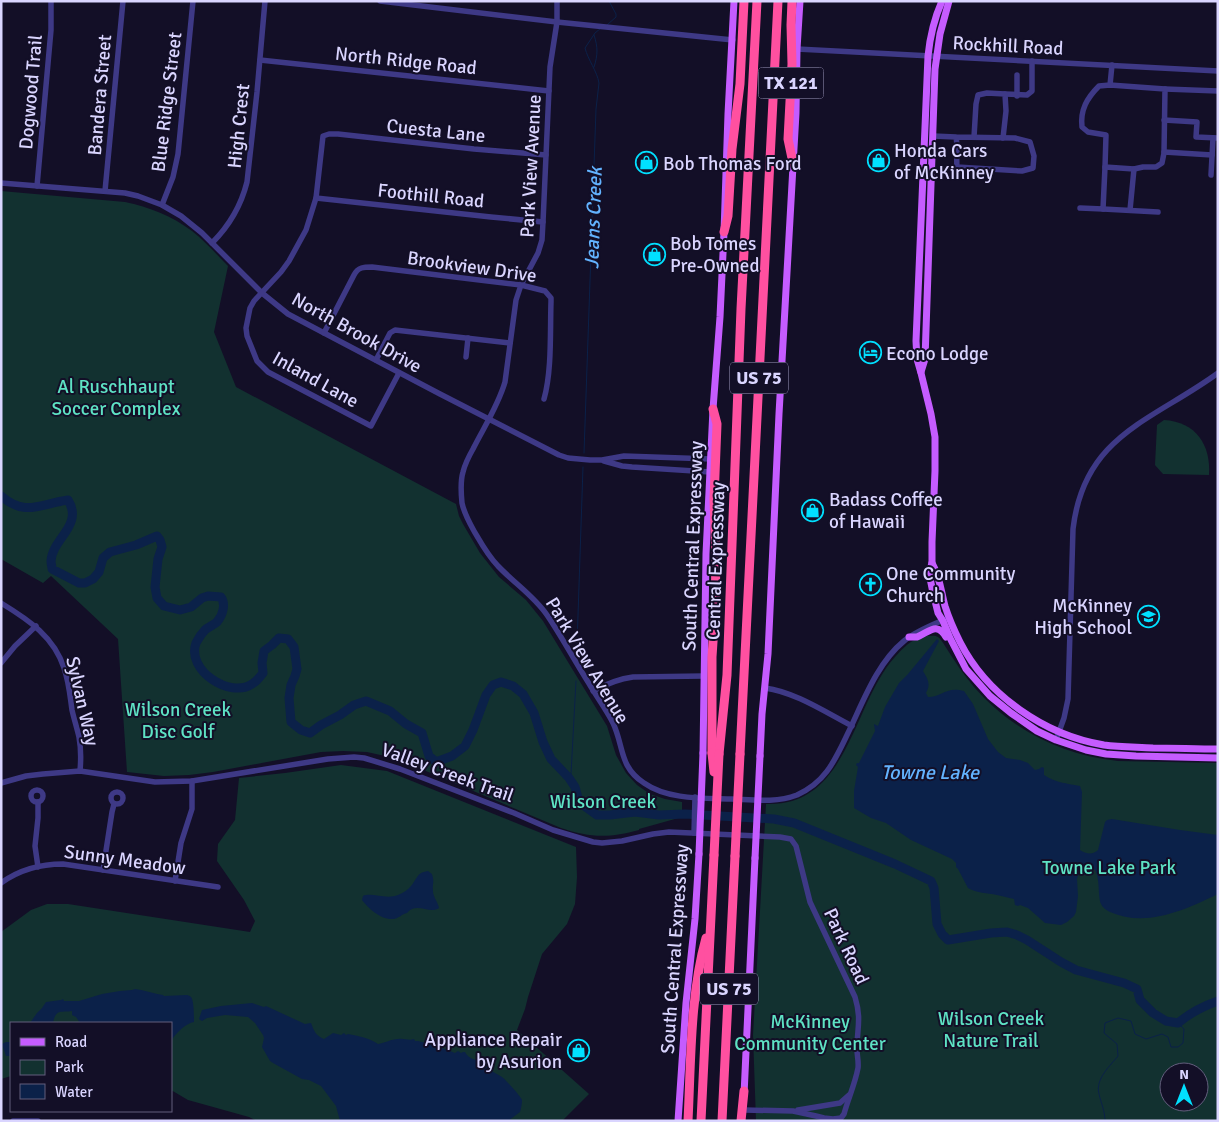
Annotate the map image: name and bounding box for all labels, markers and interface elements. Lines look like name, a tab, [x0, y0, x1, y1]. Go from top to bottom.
street label: Blue Ridge Street	[147, 30, 188, 173]
street label: Rockhill Road	[952, 31, 1064, 61]
street label: Bandera Street	[83, 33, 117, 157]
street label: Dogwood Trail	[14, 34, 48, 151]
street label: North Ridge Road	[334, 42, 478, 80]
road number: TX 121	[758, 68, 824, 99]
street label: High Crest	[223, 82, 255, 170]
street label: Park View Avenue	[515, 94, 547, 238]
street label: Cuesta Lane	[385, 114, 487, 148]
place label: Honda Cars of McKinney	[894, 139, 994, 185]
shop icon: Honda Cars of McKinney	[866, 149, 890, 173]
shop icon: Bob Thomas Ford	[635, 151, 659, 175]
place label: Bob Thomas Ford	[663, 152, 802, 176]
water label: Jeans Creek	[579, 164, 608, 270]
street label: Foothill Road	[376, 178, 485, 214]
place label: Bob Tomes Pre-Owned	[670, 232, 759, 278]
shop icon: Bob Tomes Pre-Owned	[642, 242, 666, 266]
street label: Brookview Drive	[406, 246, 538, 288]
street label: North Brook Drive	[287, 287, 426, 379]
hotel icon: Econo Lodge	[858, 341, 882, 365]
place label: Econo Lodge	[886, 342, 989, 366]
street label: Inland Lane	[268, 346, 363, 413]
road number: US 75	[730, 362, 788, 393]
park label: Al Ruschhaupt Soccer Complex	[52, 375, 181, 421]
street label: South Central Expressway	[677, 440, 709, 652]
street label: Central Expressway	[701, 481, 731, 641]
place label: Badass Coffee of Hawaii	[829, 488, 943, 534]
shop icon: Badass Coffee of Hawaii	[801, 498, 825, 522]
place label: One Community Church	[886, 562, 1016, 608]
church icon: One Community Church	[858, 572, 882, 596]
street label: Park View Avenue	[540, 593, 634, 728]
place label: McKinney High School	[1034, 594, 1132, 640]
school or university icon: McKinney High School	[1136, 604, 1160, 628]
street label: Sylvan Way	[60, 654, 104, 748]
park label: Wilson Creek Disc Golf	[125, 698, 232, 744]
street label: Valley Creek Trail	[378, 738, 517, 808]
water label: Towne Lake	[881, 760, 980, 785]
park label: Wilson Creek	[550, 790, 657, 814]
street label: Sunny Meadow	[63, 840, 187, 880]
street label: South Central Expressway	[656, 843, 694, 1055]
park label: Towne Lake Park	[1042, 856, 1176, 880]
street label: Park Road	[818, 904, 874, 988]
road number: US 75	[700, 974, 758, 1004]
park label: Wilson Creek Nature Trail	[938, 1007, 1045, 1053]
park label: McKinney Community Center	[734, 1010, 886, 1056]
legend	[10, 1022, 172, 1112]
place label: Appliance Repair by Asurion	[425, 1028, 562, 1074]
text: Road	[55, 1033, 87, 1051]
shop icon: Appliance Repair by Asurion	[566, 1038, 590, 1062]
text: Park	[55, 1058, 84, 1076]
north arrow	[1159, 1062, 1209, 1112]
text: N	[1179, 1066, 1189, 1083]
text: Water	[55, 1083, 93, 1101]

